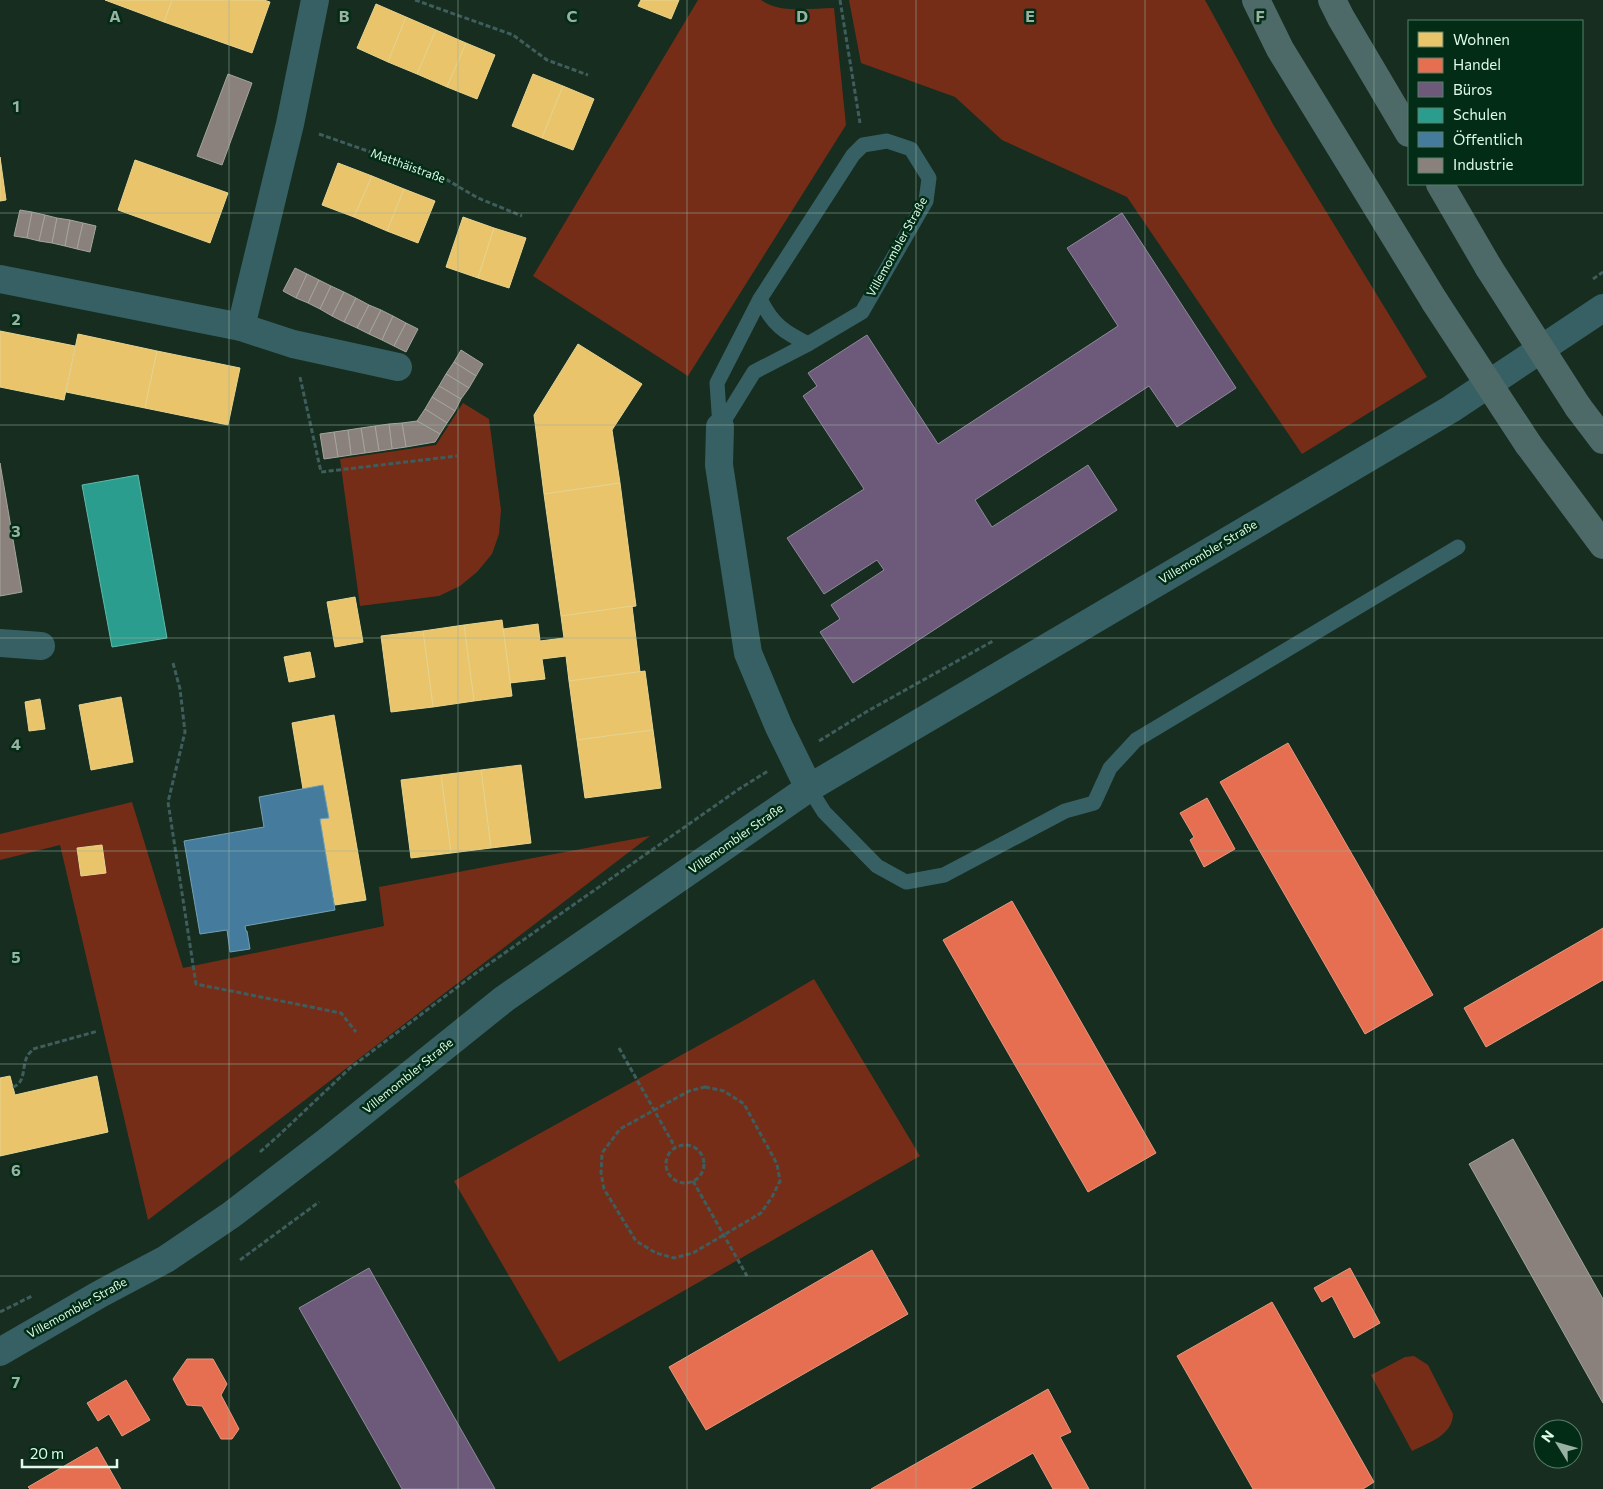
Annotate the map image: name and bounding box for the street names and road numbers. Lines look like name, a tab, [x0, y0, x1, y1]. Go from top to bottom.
street label: Matthäistraße	[369, 145, 448, 185]
street label: Villemombler Straße	[863, 194, 929, 299]
street label: Villemombler Straße	[1156, 516, 1259, 586]
street label: Villemombler Straße	[686, 800, 785, 876]
street label: Villemombler Straße	[360, 1035, 455, 1116]
street label: Villemombler Straße	[24, 1274, 129, 1340]

